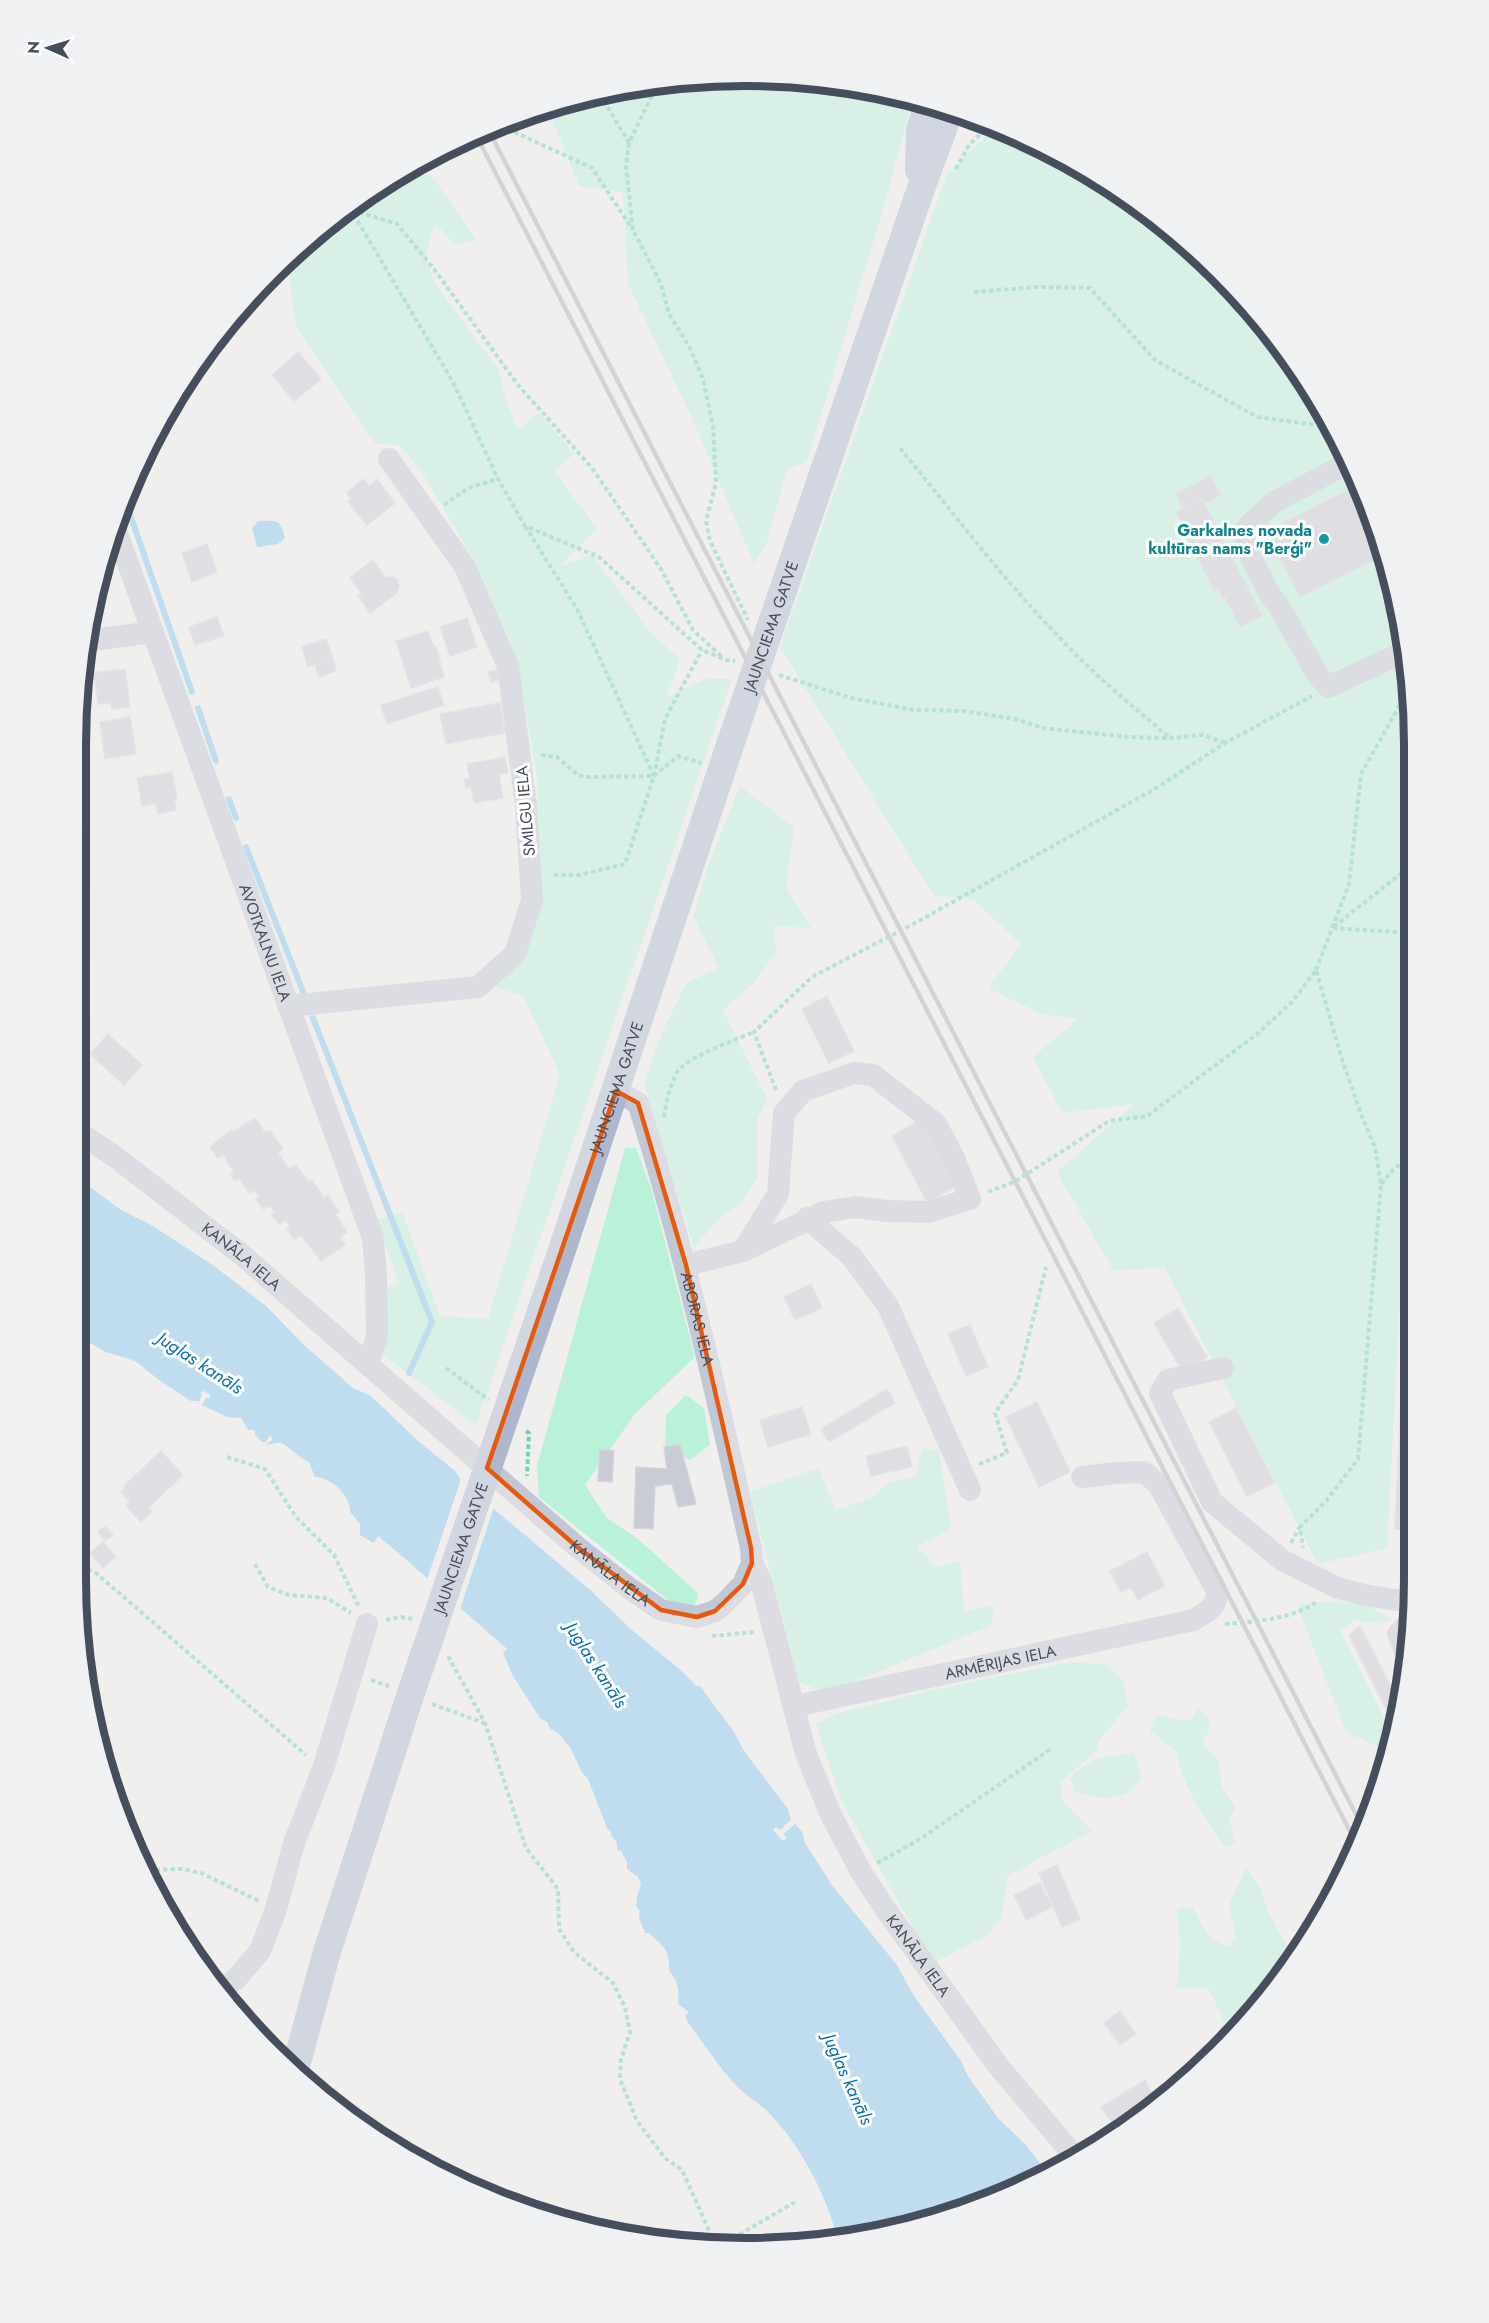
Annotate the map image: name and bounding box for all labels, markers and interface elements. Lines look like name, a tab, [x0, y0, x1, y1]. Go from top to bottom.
north arrow	[18, 18, 78, 78]
text: N	[22, 40, 45, 54]
place label: Garkalnes novada kultūras nams "Berģi"	[1148, 519, 1312, 560]
marker: Garkalnes novada kultūras nams "Berģi"	[1317, 532, 1331, 546]
street label: JAUNCIEMA GATVE	[737, 558, 804, 697]
street label: SMILGU IELA	[510, 764, 541, 857]
street label: AVOTKALNU IELA	[233, 880, 297, 1005]
street label: JAUNCIEMA GATVE	[583, 1019, 649, 1158]
street label: KANĀLA IELA	[197, 1217, 286, 1296]
street label: ABORAS IELA	[675, 1269, 720, 1369]
water label: Juglas kanāls	[149, 1324, 249, 1401]
street label: JAUNCIEMA GATVE	[427, 1479, 494, 1619]
street label: KANĀLA IELA	[565, 1535, 656, 1612]
water label: Juglas kanāls	[557, 1614, 634, 1714]
street label: ARMĒRIJAS IELA	[943, 1639, 1059, 1685]
street label: KANĀLA IELA	[881, 1910, 956, 2002]
water label: Juglas kanāls	[815, 2026, 880, 2130]

